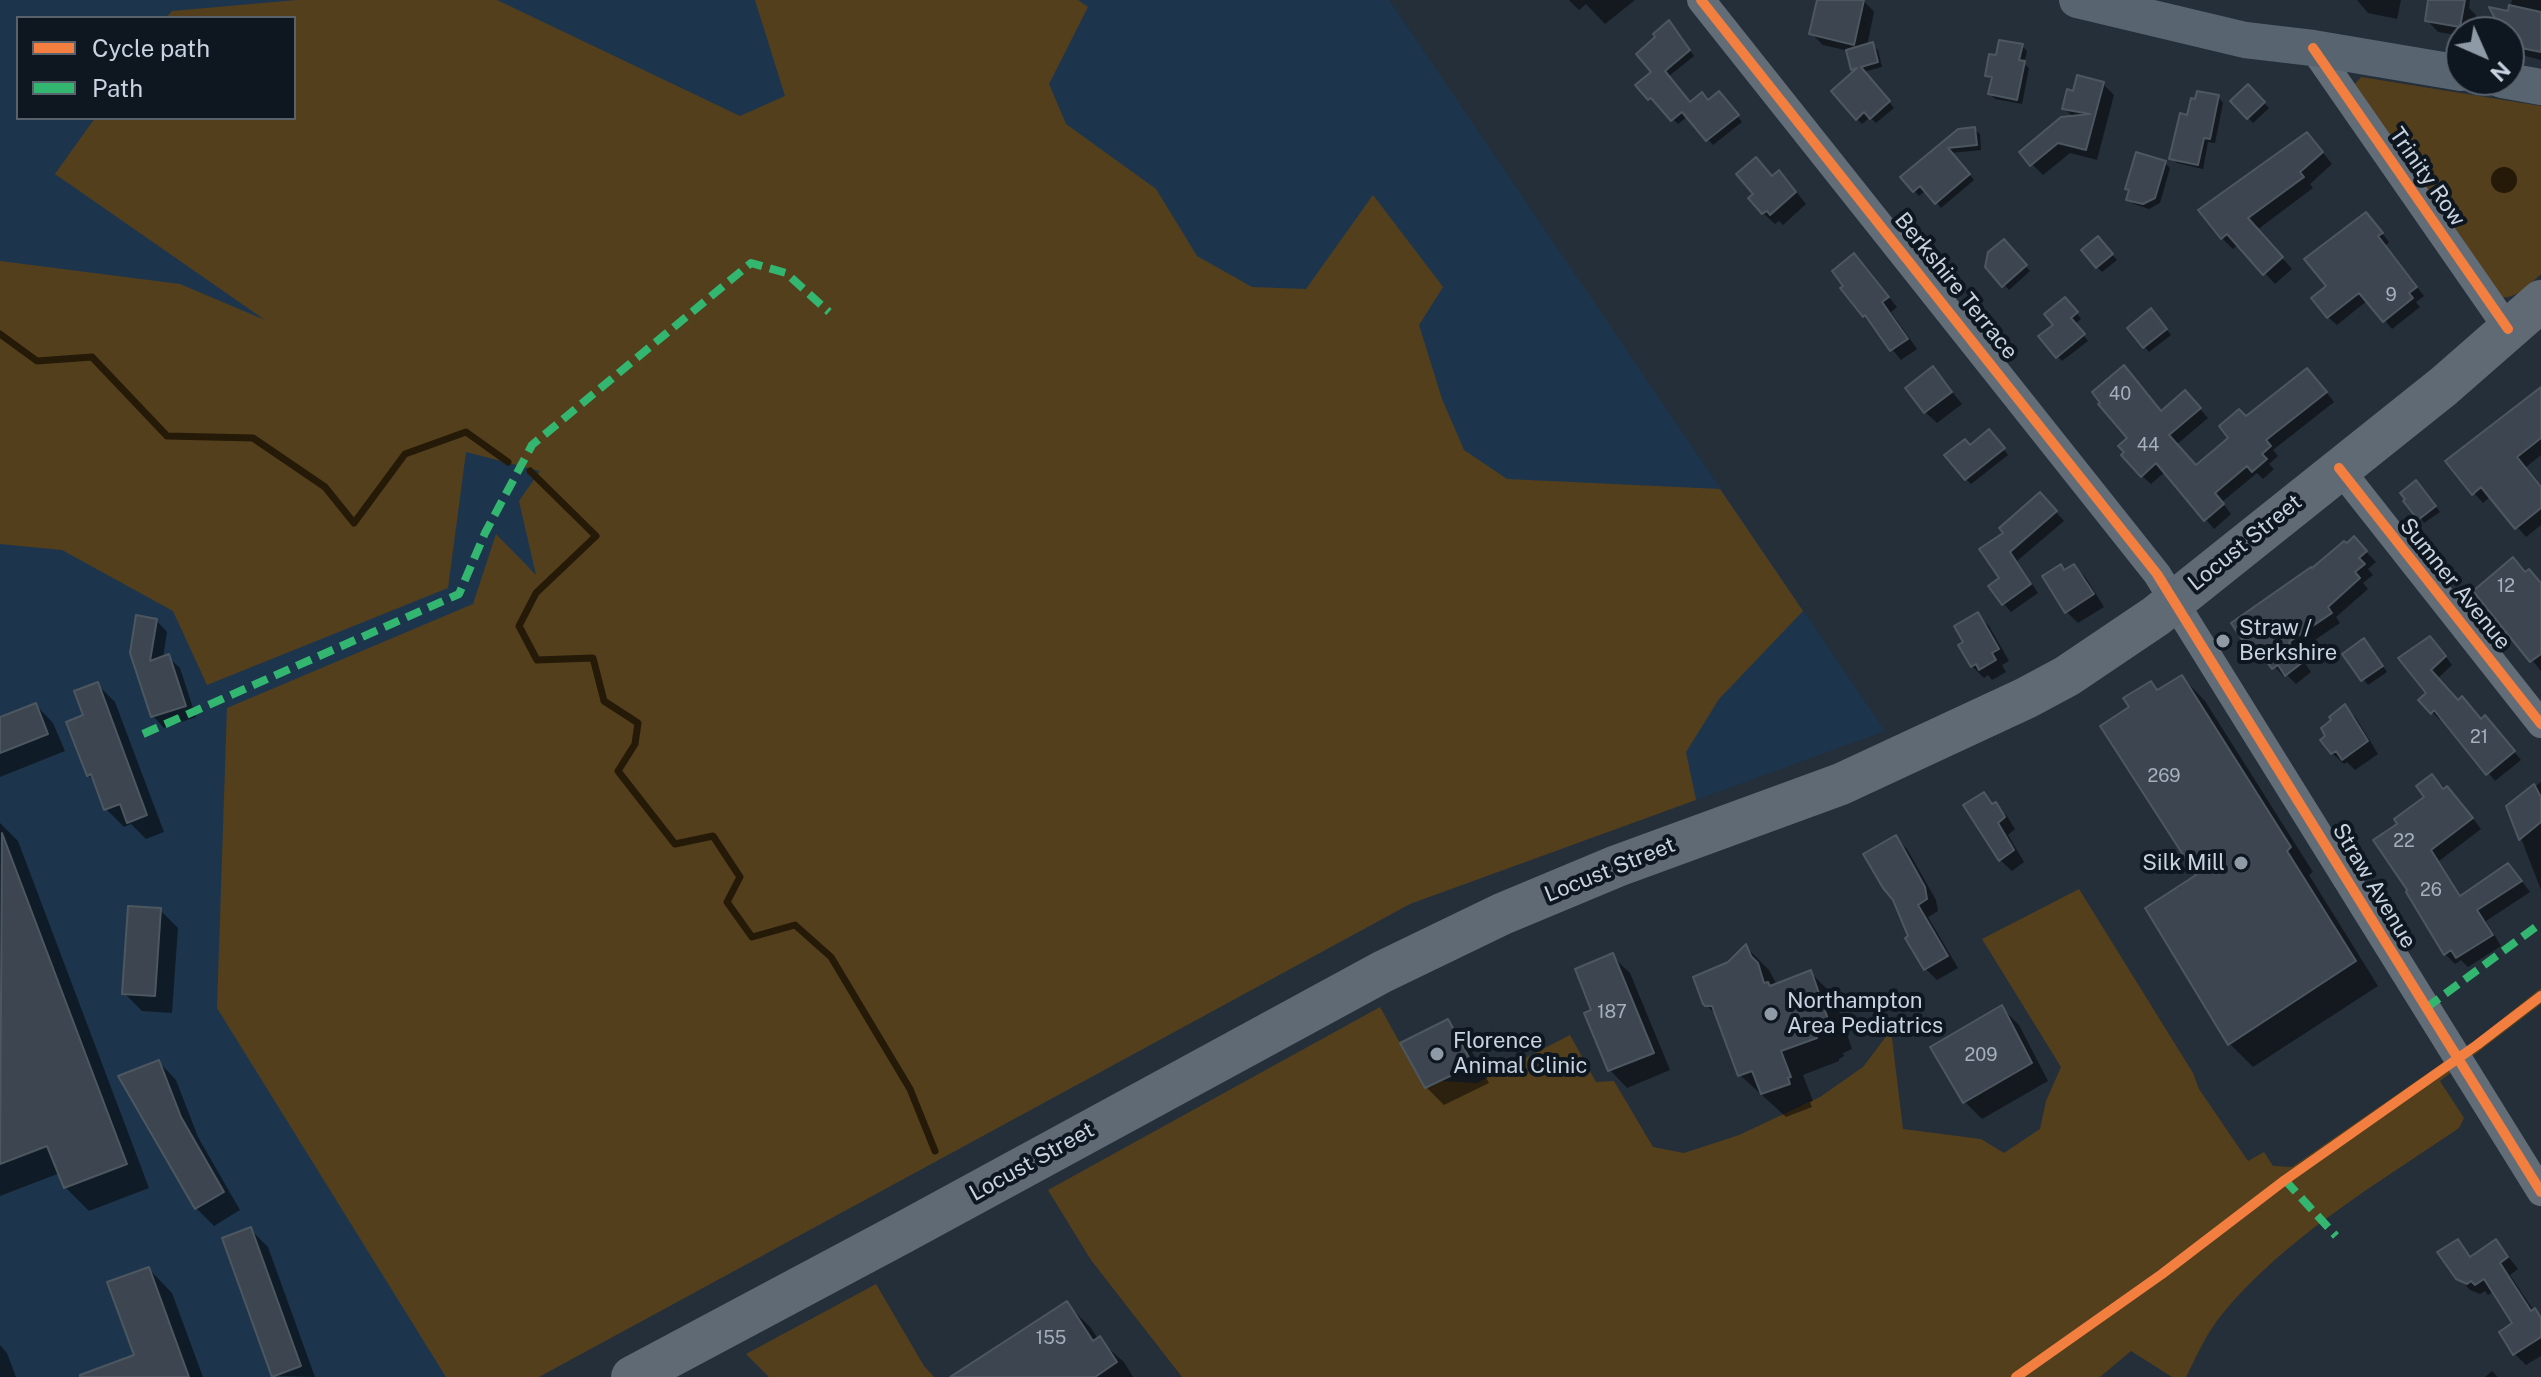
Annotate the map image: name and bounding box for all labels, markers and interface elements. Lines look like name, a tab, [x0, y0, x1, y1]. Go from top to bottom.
legend	[16, 16, 296, 120]
north arrow	[2445, 16, 2525, 96]
text: Cycle path	[92, 34, 210, 62]
text: N	[2485, 56, 2516, 87]
text: Path	[92, 74, 143, 102]
street label: Trinity Row	[2383, 123, 2471, 231]
street label: Berkshire Terrace	[1889, 207, 2023, 365]
house number: 9	[2385, 284, 2397, 306]
house number: 40	[2109, 383, 2131, 405]
house number: 44	[2137, 434, 2159, 456]
street label: Locust Street	[2183, 489, 2307, 597]
street label: Sumner Avenue	[2394, 513, 2516, 655]
house number: 12	[2497, 575, 2515, 597]
place label: Straw / Berkshire	[2239, 615, 2337, 666]
marker: Straw / Berkshire	[2214, 632, 2232, 650]
house number: 21	[2470, 726, 2488, 748]
house number: 269	[2147, 765, 2181, 787]
street label: Straw Avenue	[2326, 819, 2422, 953]
house number: 22	[2393, 830, 2415, 852]
street label: Locust Street	[1541, 832, 1679, 908]
place label: Silk Mill	[2142, 850, 2225, 876]
marker: Silk Mill	[2232, 854, 2250, 872]
house number: 26	[2420, 879, 2442, 901]
place label: Northampton Area Pediatrics	[1787, 988, 1943, 1040]
house number: 187	[1597, 1001, 1627, 1023]
marker: Northampton Area Pediatrics	[1762, 1005, 1780, 1023]
place label: Florence Animal Clinic	[1453, 1028, 1587, 1080]
house number: 209	[1965, 1044, 1997, 1066]
marker: Florence Animal Clinic	[1428, 1045, 1446, 1063]
street label: Locust Street	[965, 1117, 1099, 1207]
house number: 155	[1036, 1327, 1066, 1349]

